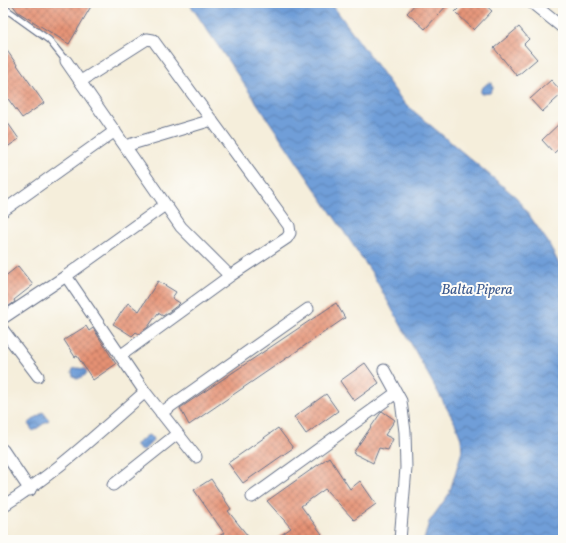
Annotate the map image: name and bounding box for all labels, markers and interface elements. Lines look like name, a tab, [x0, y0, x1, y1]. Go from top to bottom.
water label: Balta Pipera	[441, 280, 513, 301]

